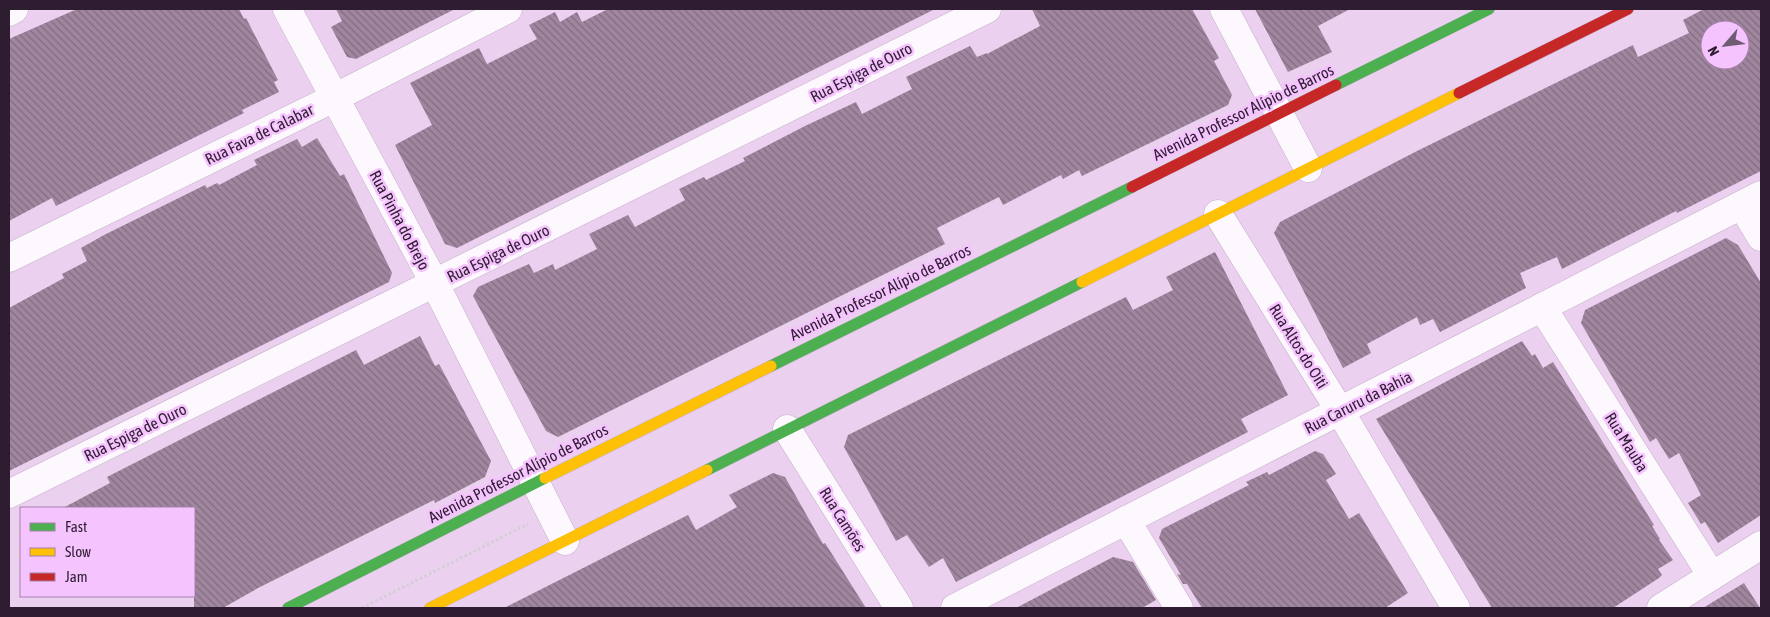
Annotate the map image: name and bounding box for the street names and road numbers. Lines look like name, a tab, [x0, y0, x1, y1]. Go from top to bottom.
street label: Rua Espiga de Ouro	[807, 39, 915, 106]
street label: Avenida Professor Alípio de Barros	[1150, 60, 1337, 165]
street label: Rua Fava de Calabar	[202, 100, 316, 168]
street label: Rua Pinha do Brejo	[365, 167, 434, 273]
street label: Rua Espiga de Ouro	[444, 220, 553, 286]
street label: Avenida Professor Alípio de Barros	[787, 240, 974, 345]
street label: Rua Altos do Oiti	[1266, 301, 1332, 391]
street label: Rua Caruru da Bahia	[1301, 367, 1415, 437]
street label: Rua Espiga de Ouro	[81, 399, 190, 465]
street label: Rua Mauba	[1602, 409, 1652, 475]
street label: Avenida Professor Alípio de Barros	[425, 420, 612, 527]
street label: Rua Camões	[816, 484, 870, 555]

